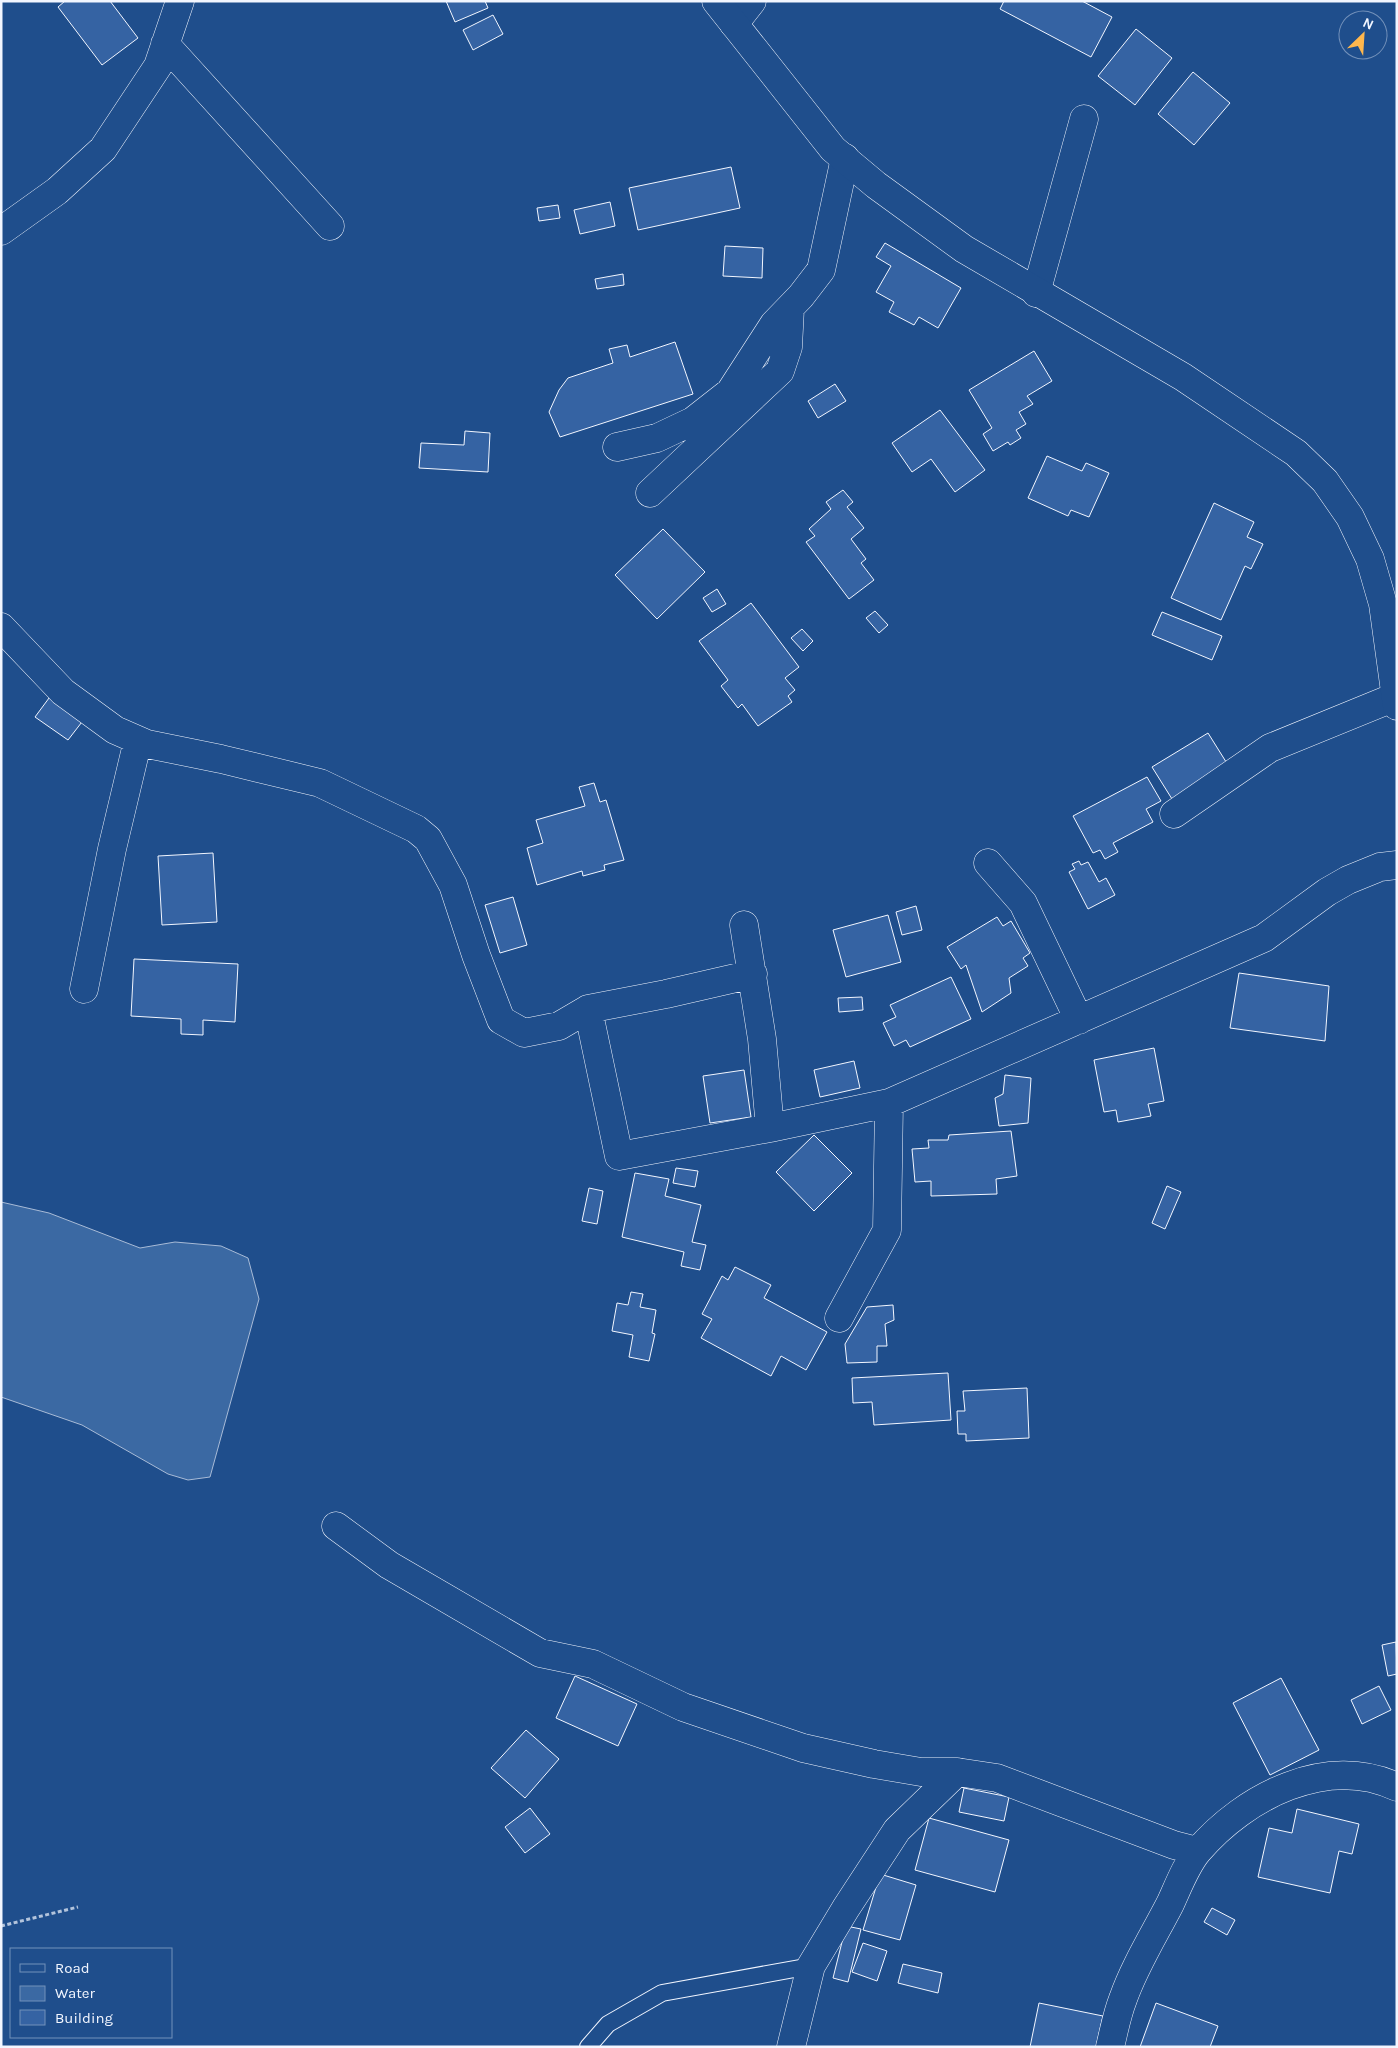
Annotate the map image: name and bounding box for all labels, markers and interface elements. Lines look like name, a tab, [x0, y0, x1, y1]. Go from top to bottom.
north arrow	[1338, 10, 1388, 60]
text: N	[1360, 14, 1376, 33]
legend	[10, 1948, 172, 2038]
text: Road	[55, 1959, 90, 1977]
text: Water	[55, 1984, 96, 2002]
text: Building	[55, 2009, 113, 2027]

